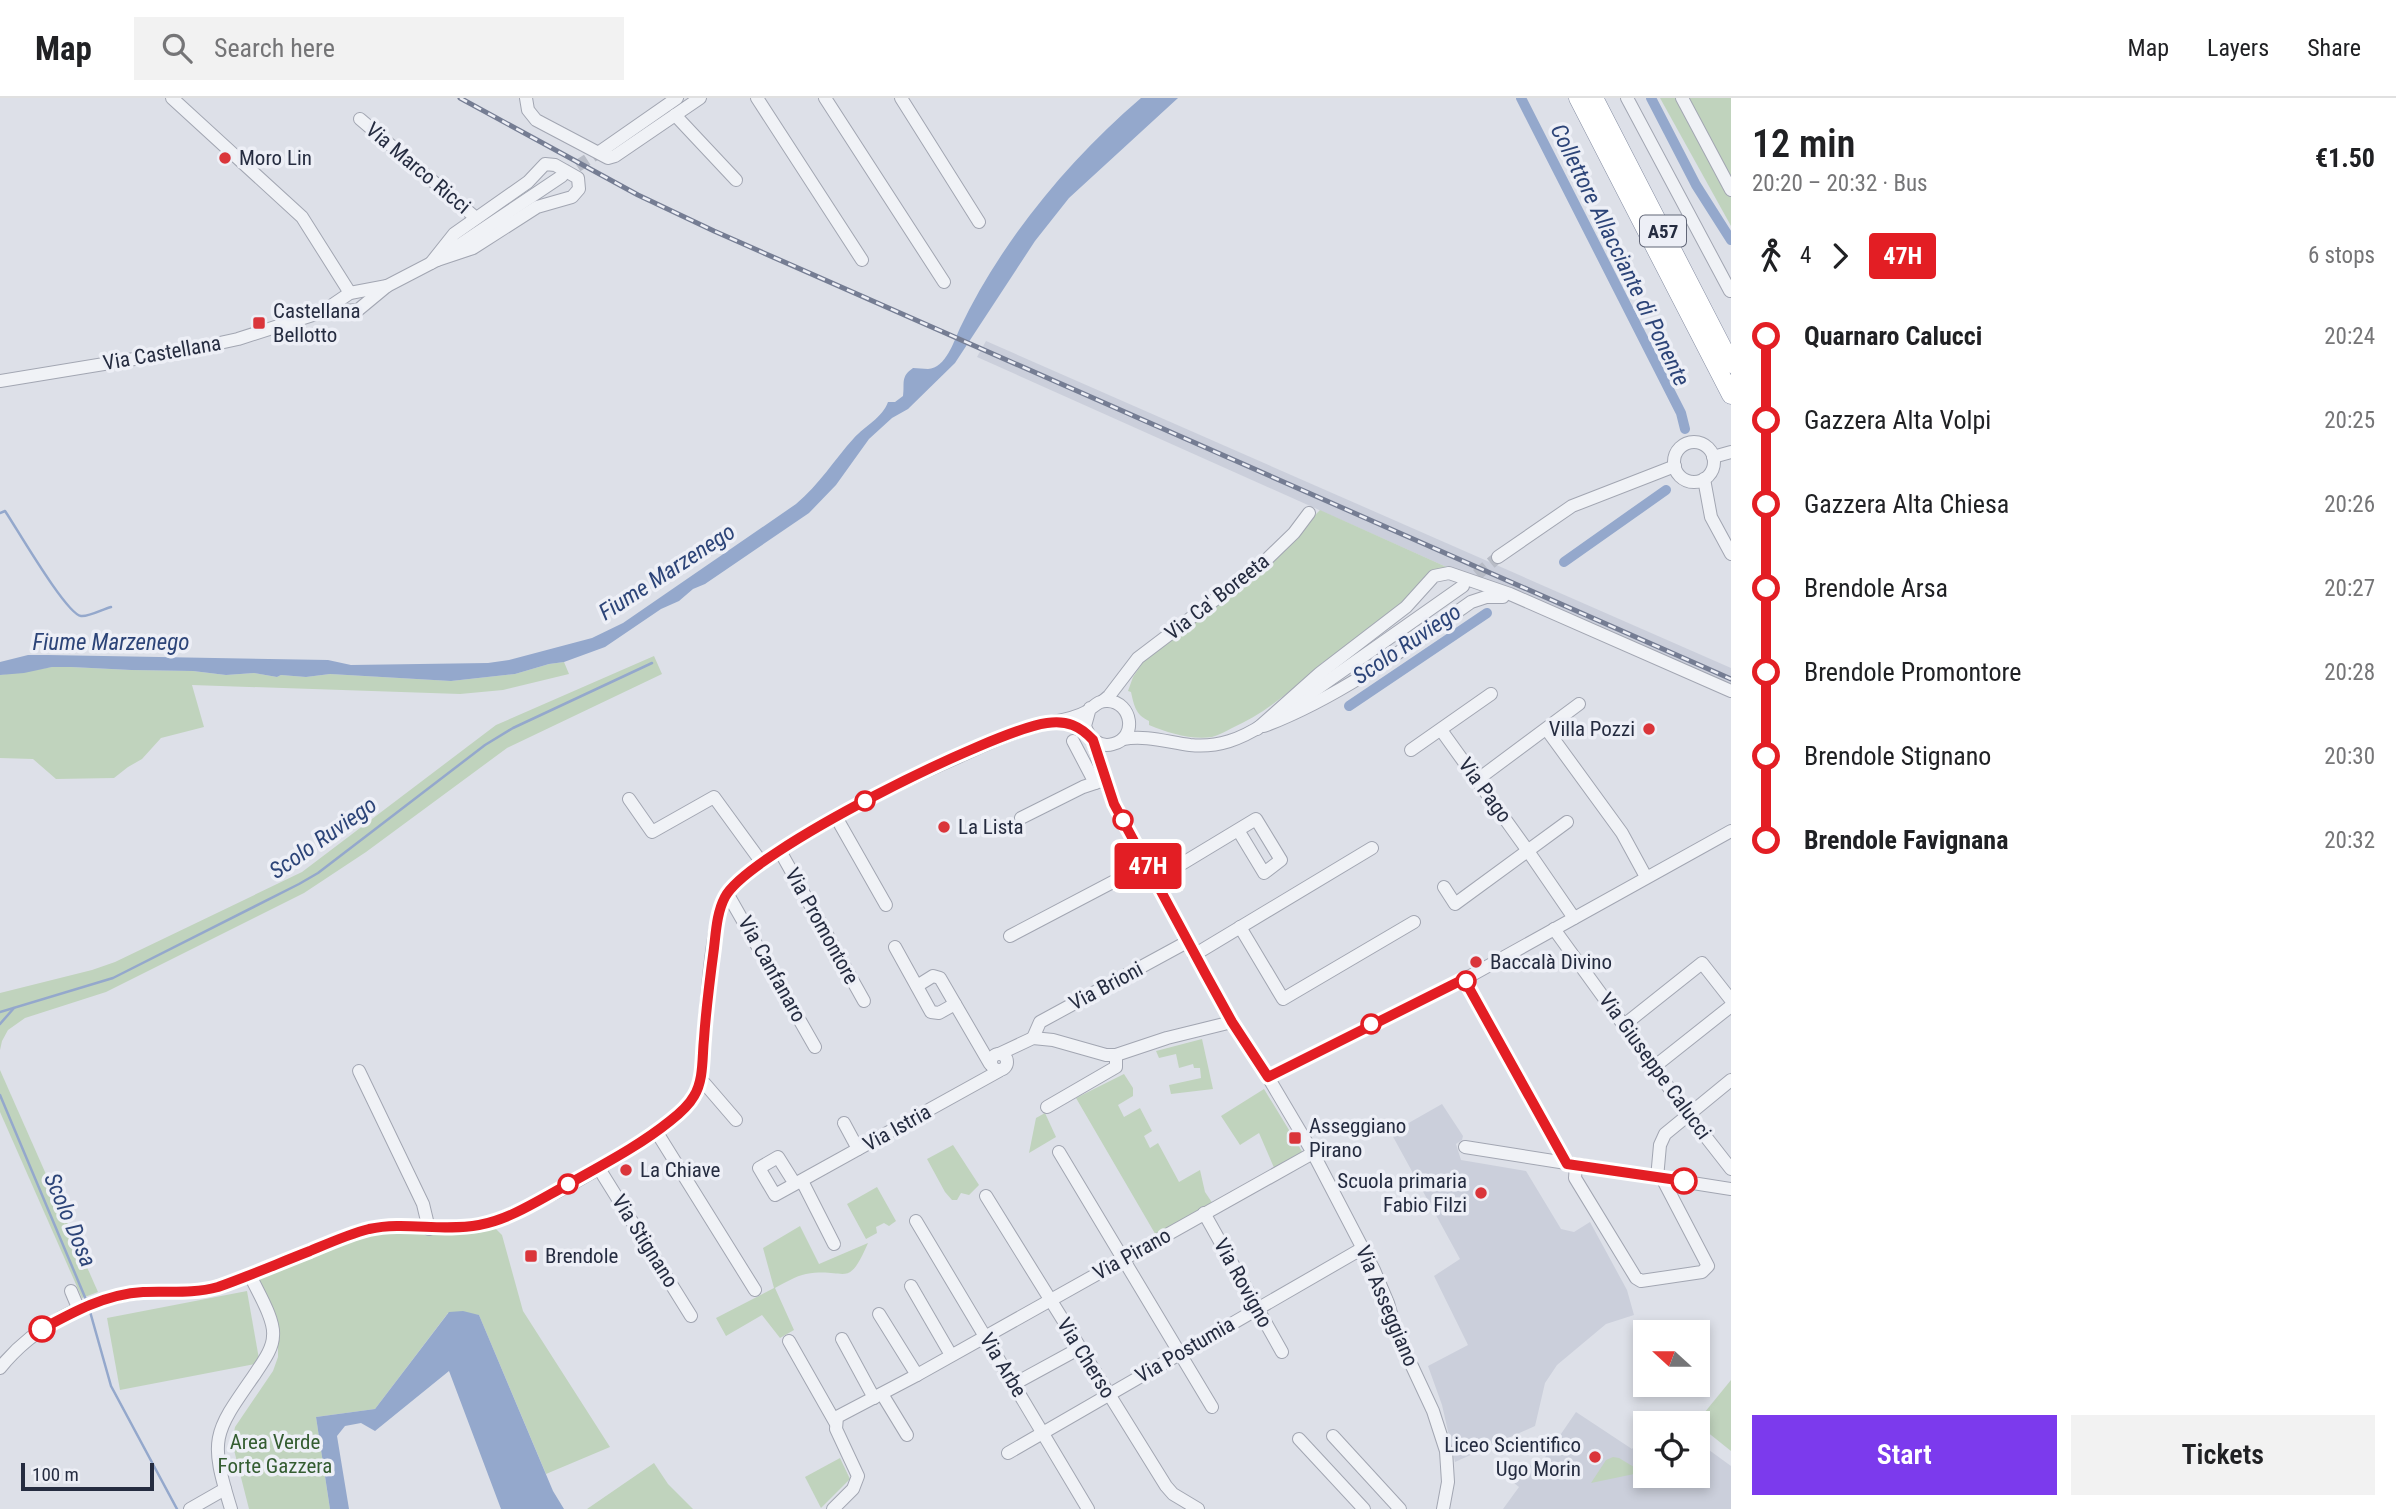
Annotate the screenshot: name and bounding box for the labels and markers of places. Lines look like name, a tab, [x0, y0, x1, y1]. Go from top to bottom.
place label: Moro Lin	[239, 146, 312, 170]
marker: Moro Lin	[217, 150, 233, 166]
place label: Castellana Bellotto	[273, 299, 361, 347]
marker: Castellana Bellotto	[251, 315, 267, 331]
place label: Villa Pozzi	[1549, 717, 1635, 741]
marker: Villa Pozzi	[1641, 721, 1657, 737]
unlabelled marker	[855, 791, 875, 811]
unlabelled marker	[1113, 810, 1133, 830]
place label: La Lista	[958, 815, 1024, 839]
marker: La Lista	[936, 819, 952, 835]
place label: Baccalà Divino	[1490, 950, 1612, 974]
marker: Baccalà Divino	[1468, 954, 1484, 970]
unlabelled marker	[1456, 971, 1476, 991]
unlabelled marker	[1361, 1014, 1381, 1034]
place label: Asseggiano Pirano	[1309, 1114, 1406, 1162]
marker: Asseggiano Pirano	[1287, 1130, 1303, 1146]
place label: La Chiave	[640, 1158, 720, 1182]
marker: La Chiave	[618, 1162, 634, 1178]
unlabelled marker	[1671, 1168, 1697, 1194]
place label: Scuola primaria Fabio Filzi	[1337, 1169, 1467, 1217]
unlabelled marker	[558, 1174, 578, 1194]
marker: Scuola primaria Fabio Filzi	[1473, 1185, 1489, 1201]
place label: Brendole	[545, 1244, 618, 1268]
marker: Brendole	[523, 1248, 539, 1264]
unlabelled marker	[29, 1316, 55, 1342]
place label: Liceo Scientifico Ugo Morin	[1444, 1433, 1581, 1481]
marker: Liceo Scientifico Ugo Morin	[1587, 1449, 1603, 1465]

